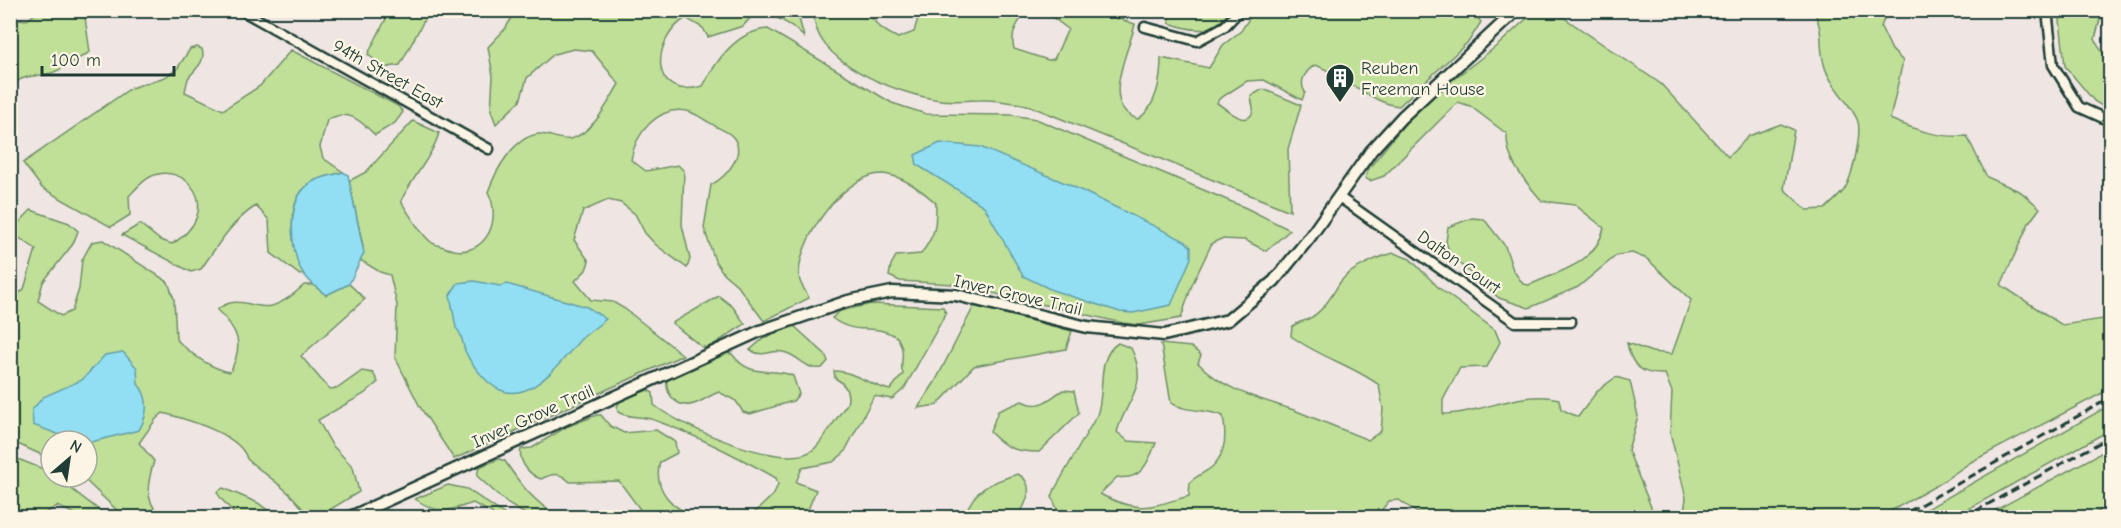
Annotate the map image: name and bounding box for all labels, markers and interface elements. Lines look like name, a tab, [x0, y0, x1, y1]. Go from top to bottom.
street label: 94th Street East	[329, 35, 447, 114]
scale bar	[42, 39, 174, 77]
text: 100 m	[51, 50, 101, 71]
place label: Reuben Freeman House	[1361, 58, 1485, 100]
building icon: Reuben Freeman House	[1324, 62, 1356, 104]
street label: Dalton Court	[1413, 226, 1505, 299]
street label: Inver Grove Trail	[952, 271, 1084, 320]
street label: Inver Grove Trail	[469, 380, 597, 453]
north arrow	[39, 429, 99, 489]
text: N	[67, 436, 85, 457]

